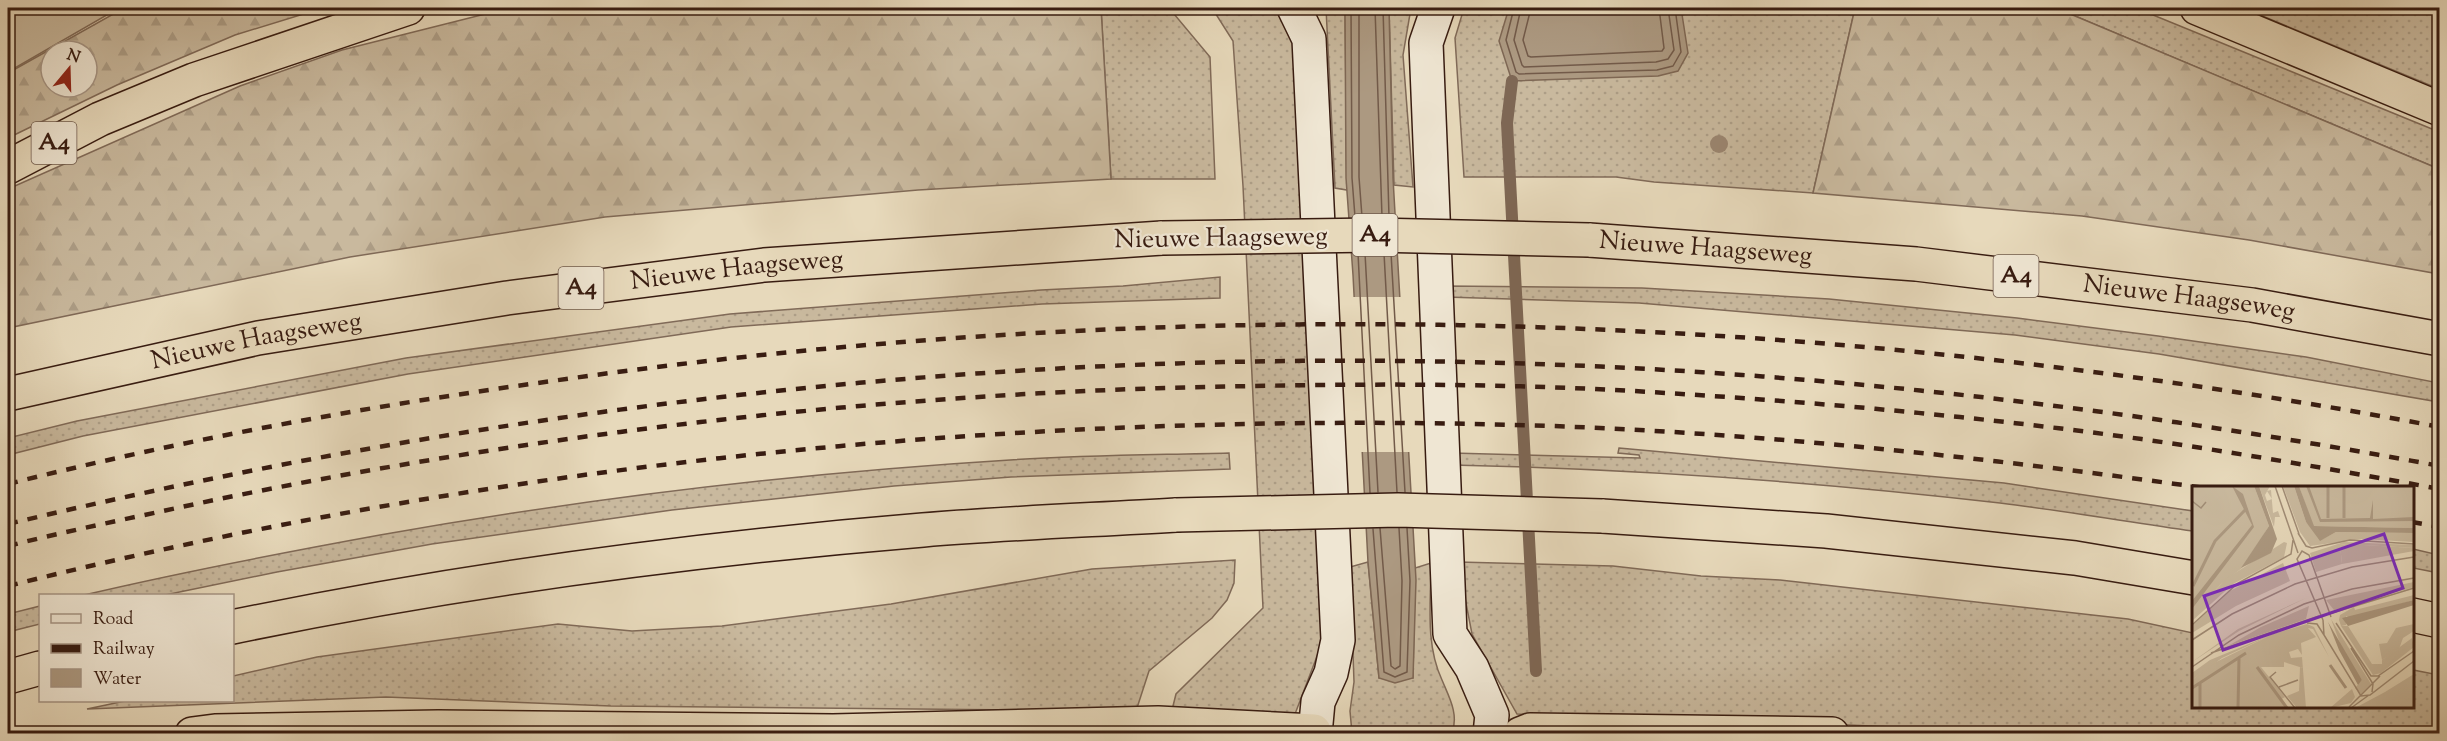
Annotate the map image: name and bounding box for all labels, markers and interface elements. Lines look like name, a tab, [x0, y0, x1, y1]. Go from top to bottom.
north arrow	[39, 39, 99, 99]
text: N	[63, 44, 83, 70]
road number: A4	[32, 122, 76, 164]
road number: A4	[1352, 214, 1398, 256]
street label: Nieuwe Haagseweg	[1114, 219, 1328, 259]
street label: Nieuwe Haagseweg	[1598, 222, 1814, 275]
street label: Nieuwe Haagseweg	[628, 241, 844, 300]
road number: A4	[1994, 255, 2038, 297]
street label: Nieuwe Haagseweg	[2081, 266, 2298, 331]
road number: A4	[558, 267, 604, 309]
street label: Nieuwe Haagseweg	[148, 303, 364, 380]
inset map	[2192, 486, 2414, 708]
legend	[39, 594, 234, 702]
text: Road	[93, 607, 133, 633]
text: Railway	[93, 637, 155, 663]
text: Water	[93, 667, 142, 693]

